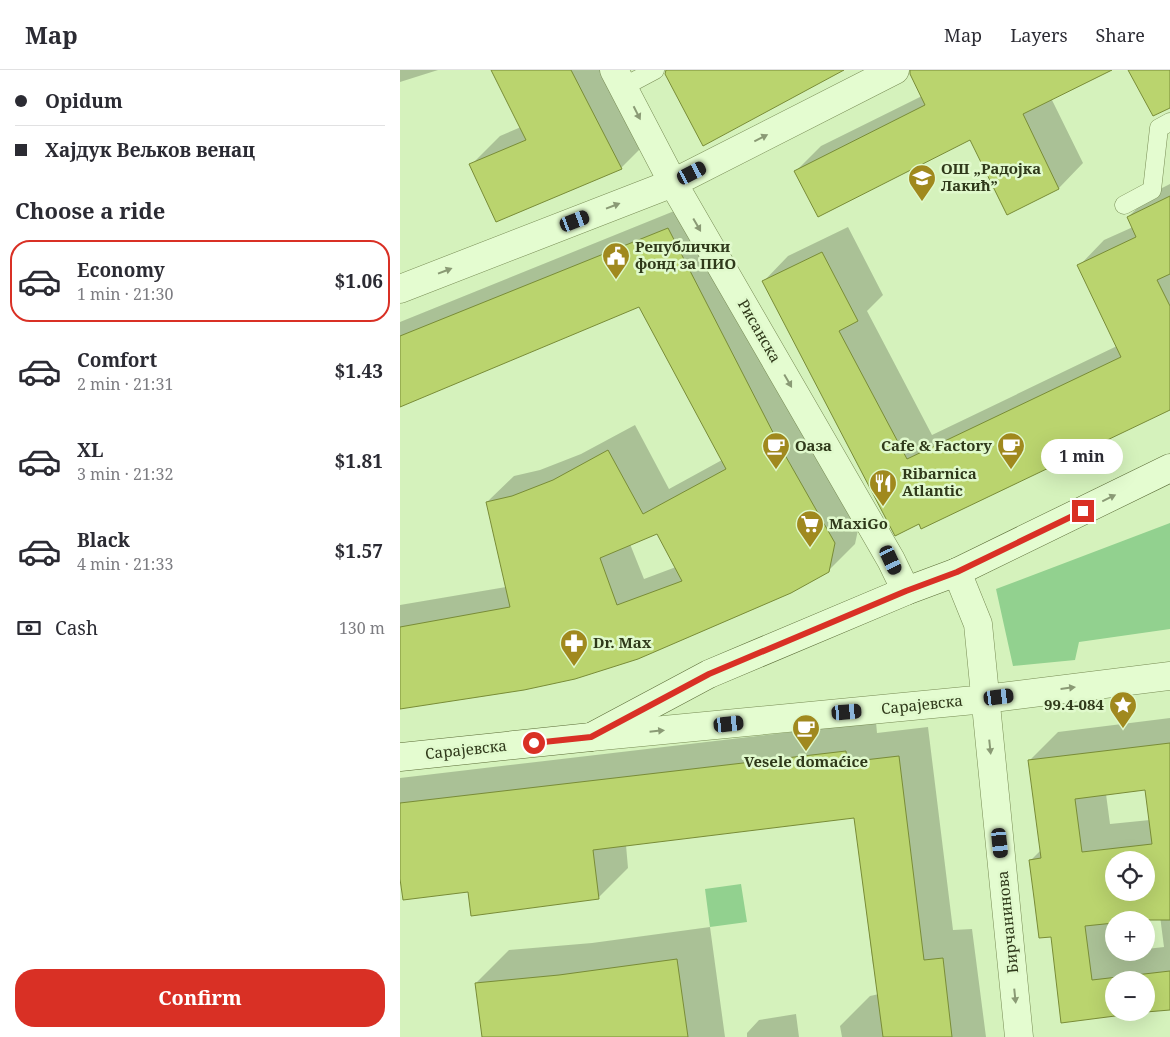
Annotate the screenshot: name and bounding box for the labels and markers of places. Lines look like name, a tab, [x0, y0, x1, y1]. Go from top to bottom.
place label: ОШ „Радојка Лакић”	[941, 158, 1041, 195]
school or university icon: ОШ „Радојка Лакић”	[907, 163, 937, 202]
place label: Републички фонд за ПИО	[635, 236, 736, 273]
public building icon: Републички фонд за ПИО	[601, 241, 631, 280]
cafe icon: Оаза	[761, 431, 791, 470]
cafe icon: Cafe & Factory	[996, 431, 1026, 470]
place label: Оаза	[795, 435, 832, 455]
place label: Cafe & Factory	[881, 435, 992, 455]
place label: Ribarnica Atlantic	[902, 463, 977, 500]
restaurant icon: Ribarnica Atlantic	[868, 468, 898, 507]
supermarket icon: MaxiGo	[795, 509, 825, 548]
place label: MaxiGo	[829, 513, 888, 533]
pharmacy icon: Dr. Max	[559, 628, 589, 667]
place label: Dr. Max	[593, 632, 652, 652]
place icon: 99.4-084	[1108, 690, 1138, 729]
place label: 99.4-084	[1044, 694, 1105, 714]
cafe icon: Vesele domaćice	[791, 713, 821, 752]
place label: Vesele domaćice	[744, 751, 868, 771]

